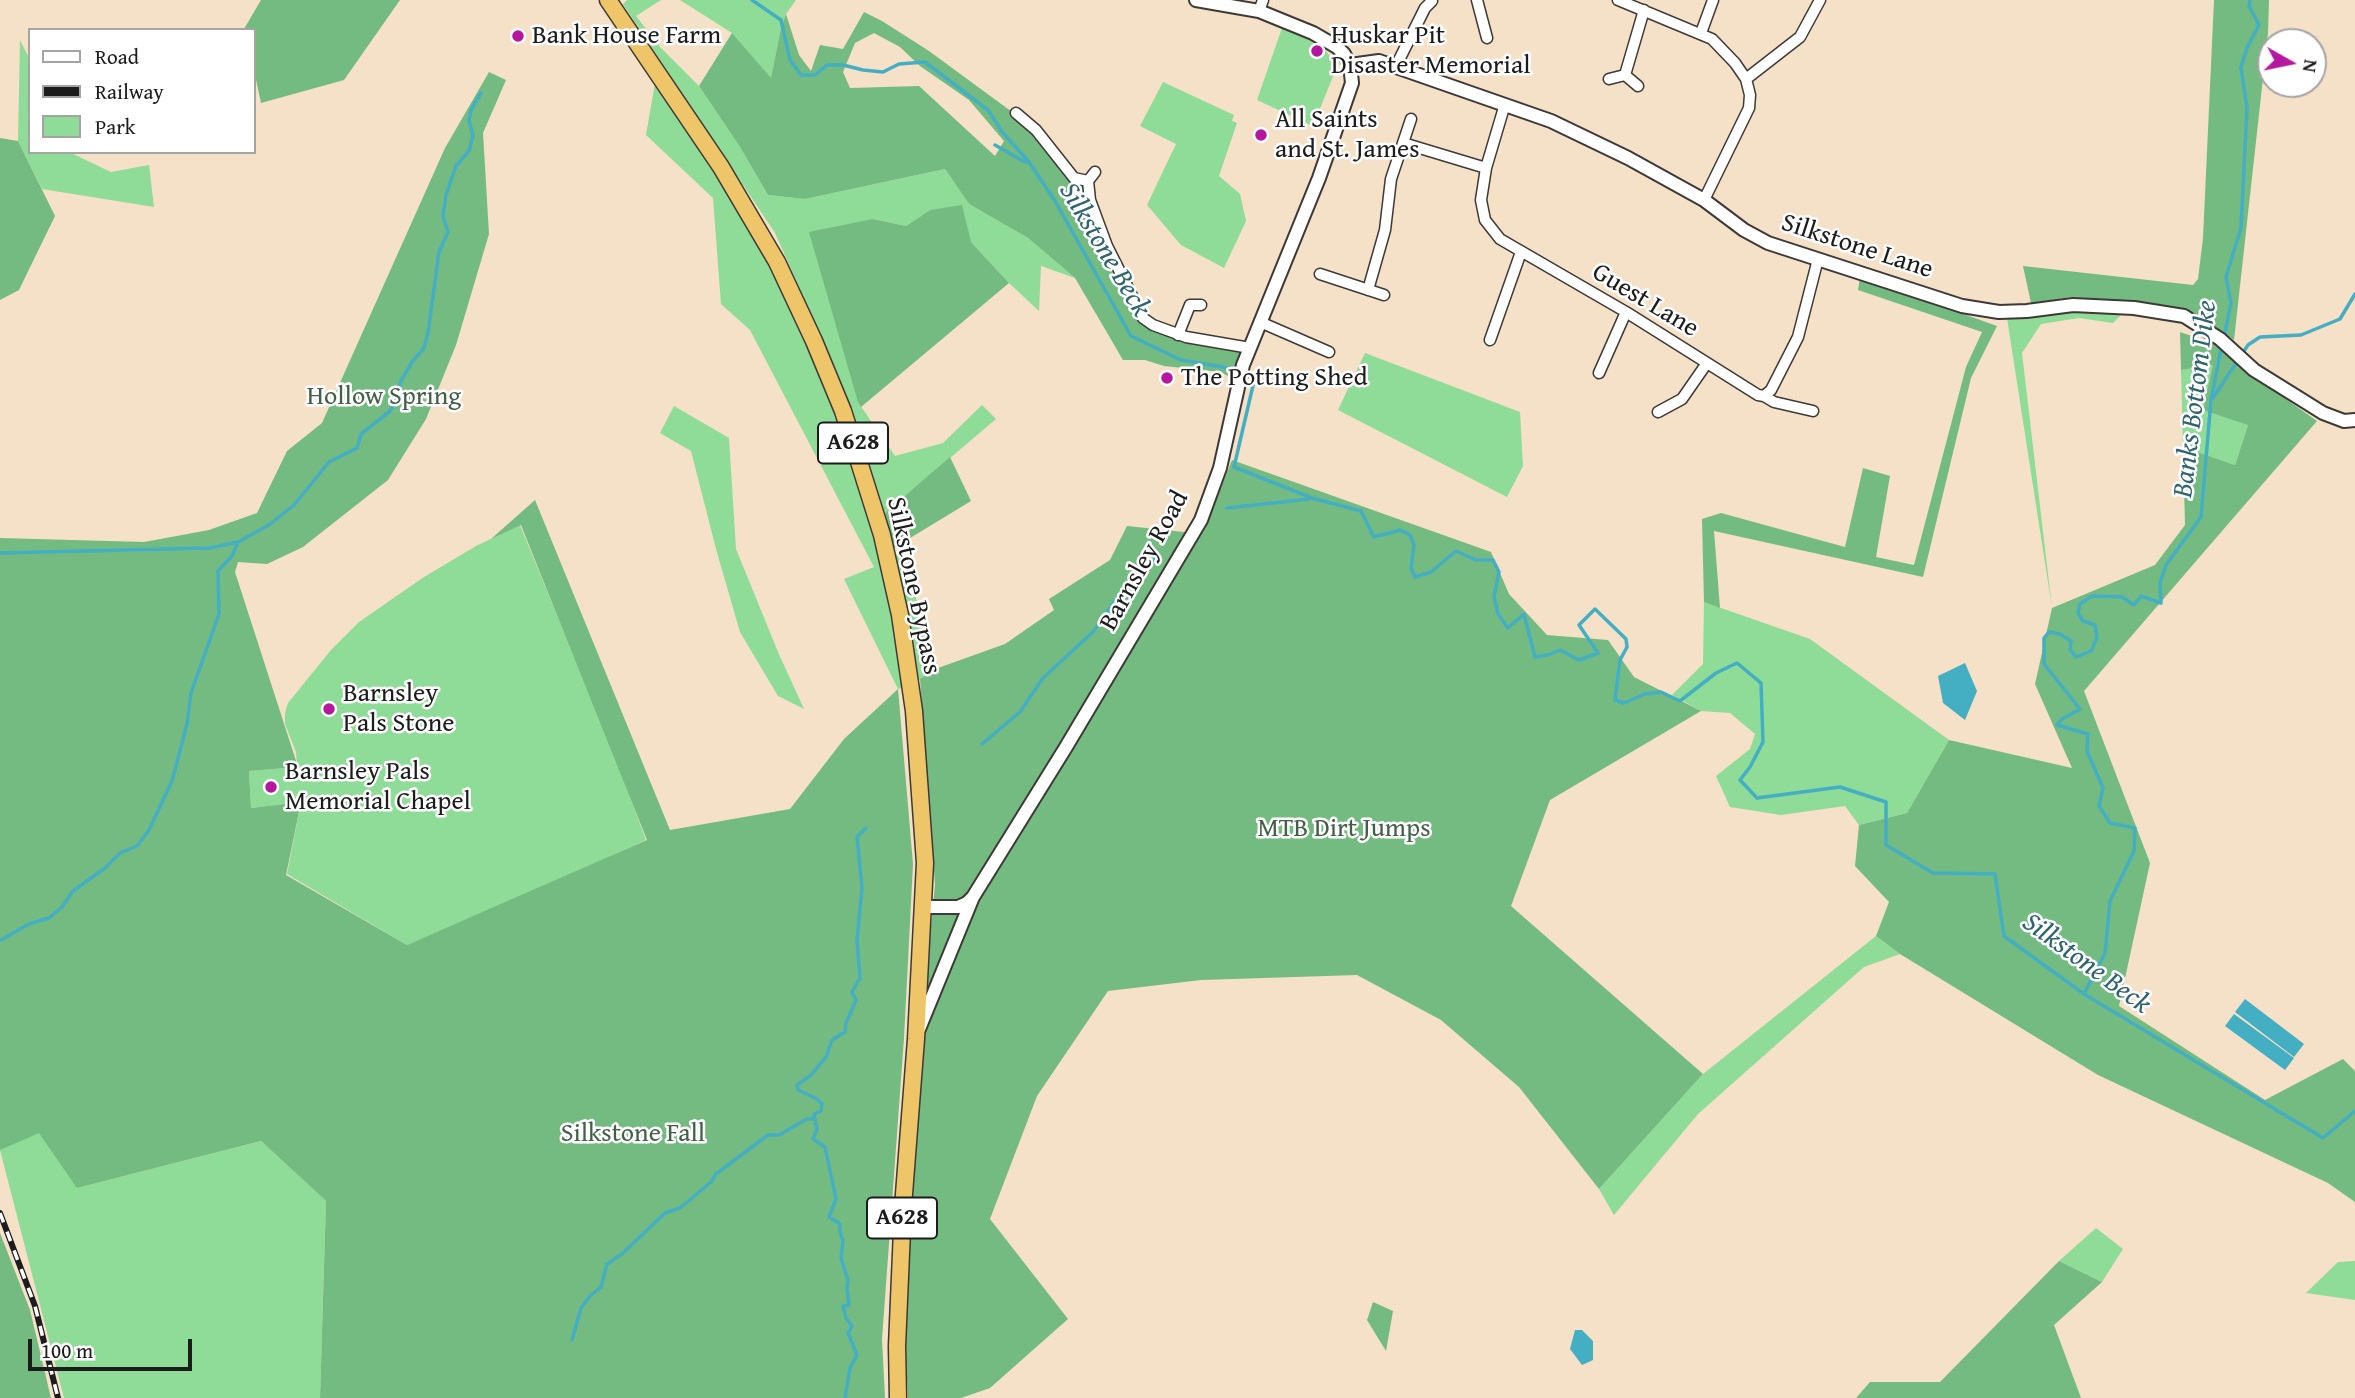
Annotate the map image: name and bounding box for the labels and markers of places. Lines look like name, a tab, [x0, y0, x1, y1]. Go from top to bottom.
place label: Bank House Farm	[532, 20, 721, 52]
place label: Huskar Pit Disaster Memorial	[1331, 20, 1530, 82]
marker: Bank House Farm	[510, 28, 526, 44]
marker: Huskar Pit Disaster Memorial	[1309, 43, 1325, 59]
place label: All Saints and St. James	[1275, 104, 1420, 166]
marker: All Saints and St. James	[1253, 127, 1269, 143]
place label: The Potting Shed	[1181, 362, 1368, 394]
marker: The Potting Shed	[1159, 370, 1175, 386]
place label: Barnsley Pals Stone	[343, 678, 455, 740]
marker: Barnsley Pals Stone	[321, 701, 337, 717]
place label: Barnsley Pals Memorial Chapel	[285, 756, 471, 818]
marker: Barnsley Pals Memorial Chapel	[263, 779, 279, 795]

